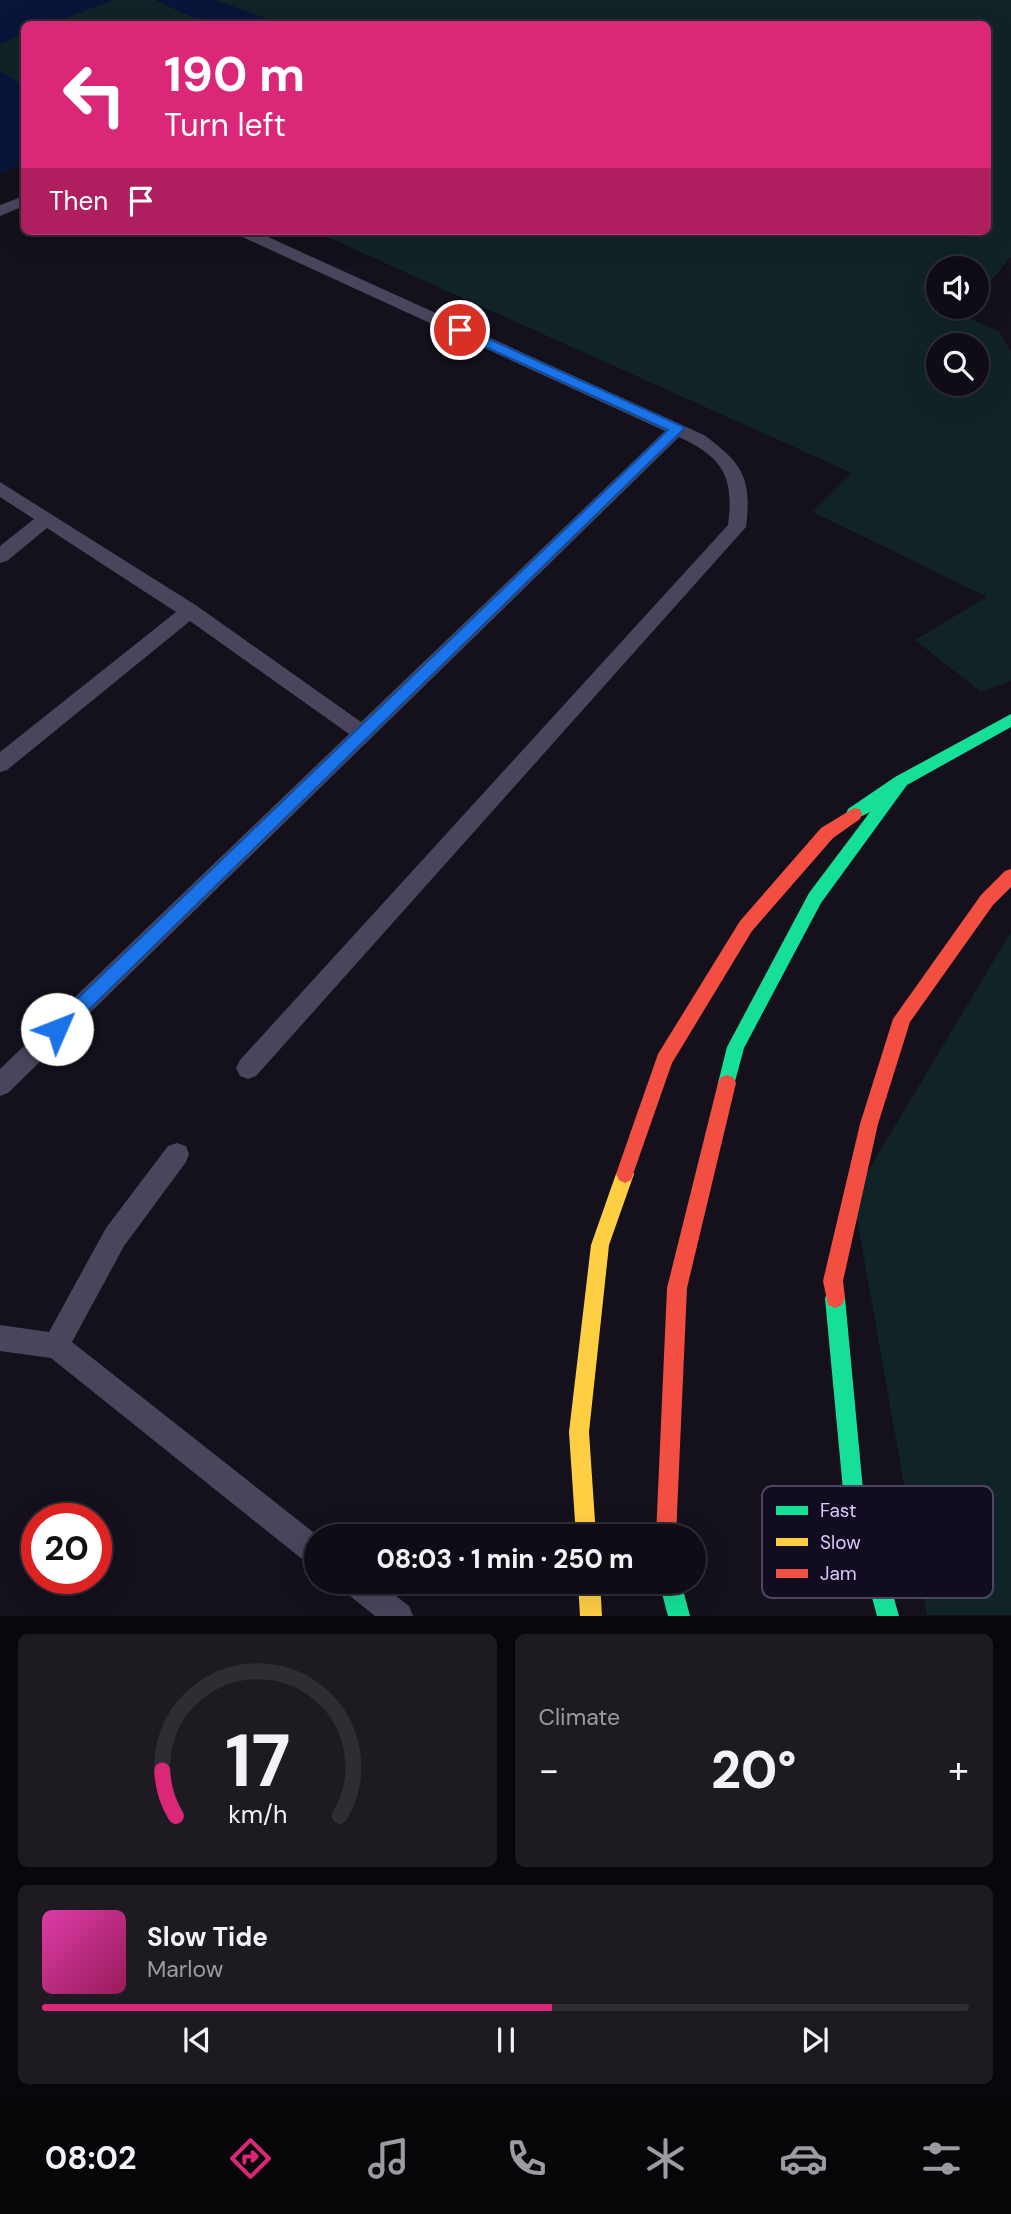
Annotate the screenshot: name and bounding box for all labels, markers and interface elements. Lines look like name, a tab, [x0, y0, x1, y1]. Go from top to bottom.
text: 190 m	[164, 42, 305, 106]
icon: left	[49, 49, 140, 140]
text: Turn left	[164, 104, 286, 146]
icon: arrive	[122, 182, 160, 220]
text: Then	[49, 184, 108, 218]
map controls	[926, 256, 989, 396]
button: sound	[926, 256, 989, 319]
pin	[430, 300, 490, 360]
icon: arrive	[441, 311, 479, 349]
button: search	[926, 333, 989, 396]
position arrow	[20, 992, 94, 1066]
legend	[762, 1486, 993, 1598]
text: Fast	[820, 1498, 856, 1523]
speed limit sign: 20	[21, 1503, 112, 1594]
text: Slow	[820, 1530, 861, 1555]
text: 08:03 · 1 min · 250 m	[376, 1542, 634, 1576]
text: Jam	[820, 1561, 857, 1586]
text: Climate	[539, 1702, 620, 1732]
text: 17	[224, 1715, 290, 1810]
text: 20°	[711, 1736, 797, 1804]
text: −	[539, 1745, 559, 1795]
text: +	[948, 1745, 969, 1795]
text: km/h	[228, 1798, 287, 1831]
text: Slow Tide	[147, 1920, 268, 1954]
text: Marlow	[147, 1954, 223, 1984]
icon: previous	[178, 2021, 216, 2059]
icon: pause	[487, 2021, 525, 2059]
icon: next	[796, 2021, 834, 2059]
icon: directions	[226, 2134, 275, 2183]
icon: music	[364, 2134, 413, 2183]
icon: phone	[502, 2134, 551, 2183]
icon: climate	[641, 2134, 690, 2183]
icon: car	[779, 2134, 828, 2183]
icon: filters	[917, 2134, 966, 2183]
text: 08:02	[45, 2137, 136, 2179]

